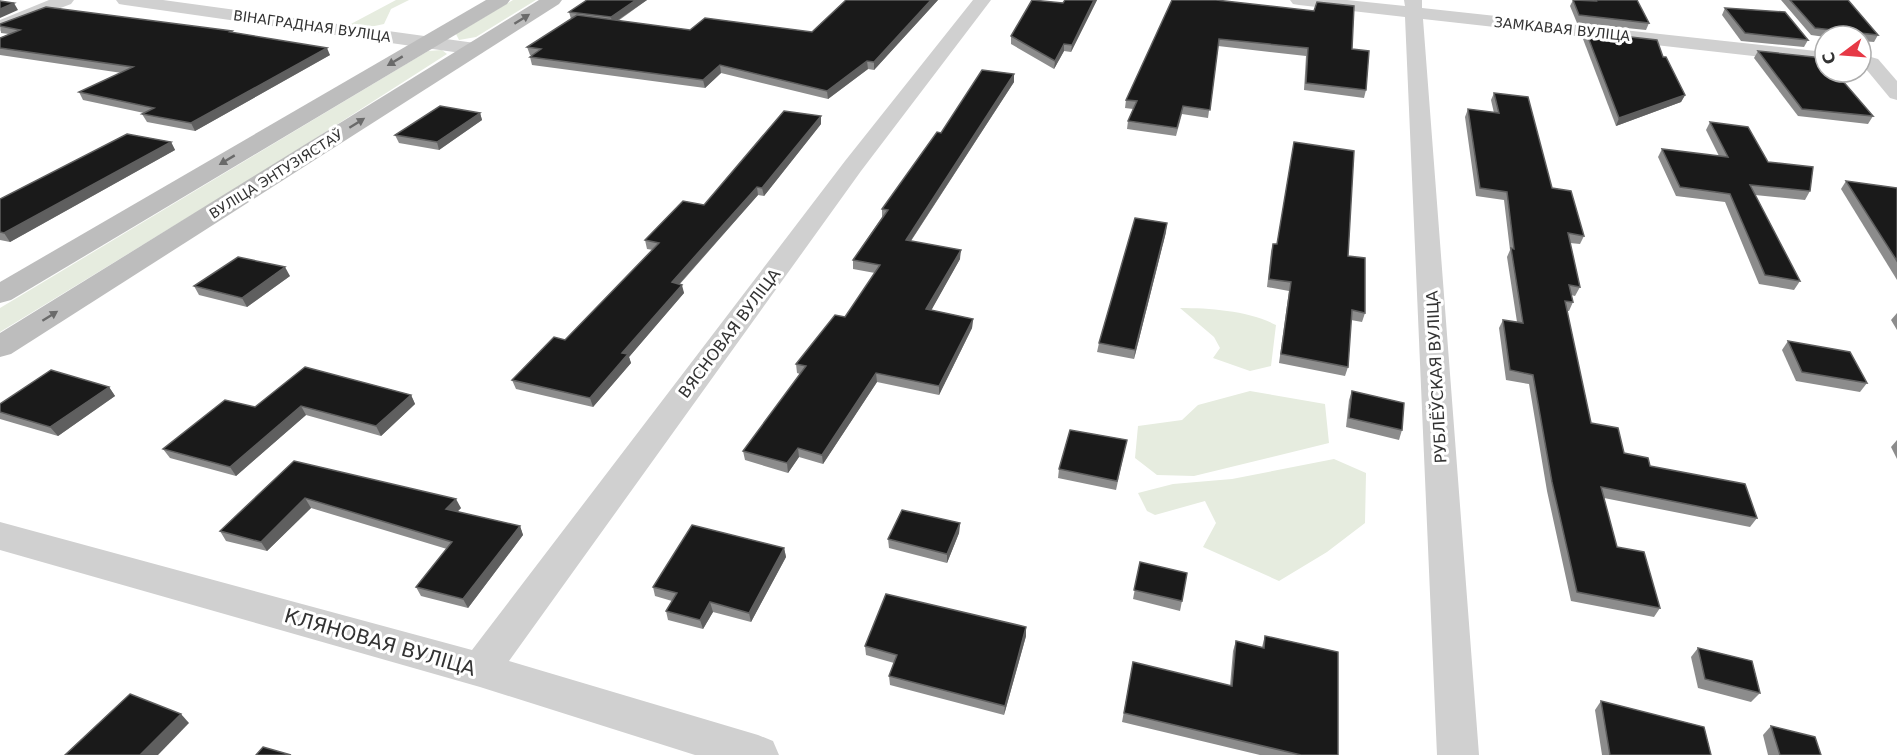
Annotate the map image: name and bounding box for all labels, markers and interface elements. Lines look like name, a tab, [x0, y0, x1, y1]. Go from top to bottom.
street label: ВІНАГРАДНАЯ ВУЛІЦА	[232, 7, 392, 45]
one-way arrow	[514, 14, 530, 25]
street label: ЗАМКАВАЯ ВУЛІЦА	[1493, 14, 1631, 44]
north arrow	[1813, 24, 1873, 84]
text: С	[1818, 50, 1840, 66]
one-way arrow	[386, 56, 403, 66]
one-way arrow	[349, 117, 365, 128]
street label: ВУЛІЦА ЭНТУЗІЯСТАЎ	[206, 125, 346, 222]
one-way arrow	[218, 155, 235, 165]
street label: ВЯСНОВАЯ ВУЛІЦА	[675, 265, 784, 402]
street label: РУБЛЁЎСКАЯ ВУЛІЦА	[1422, 290, 1451, 464]
one-way arrow	[41, 310, 57, 322]
street label: КЛЯНОВАЯ ВУЛІЦА	[282, 603, 479, 681]

